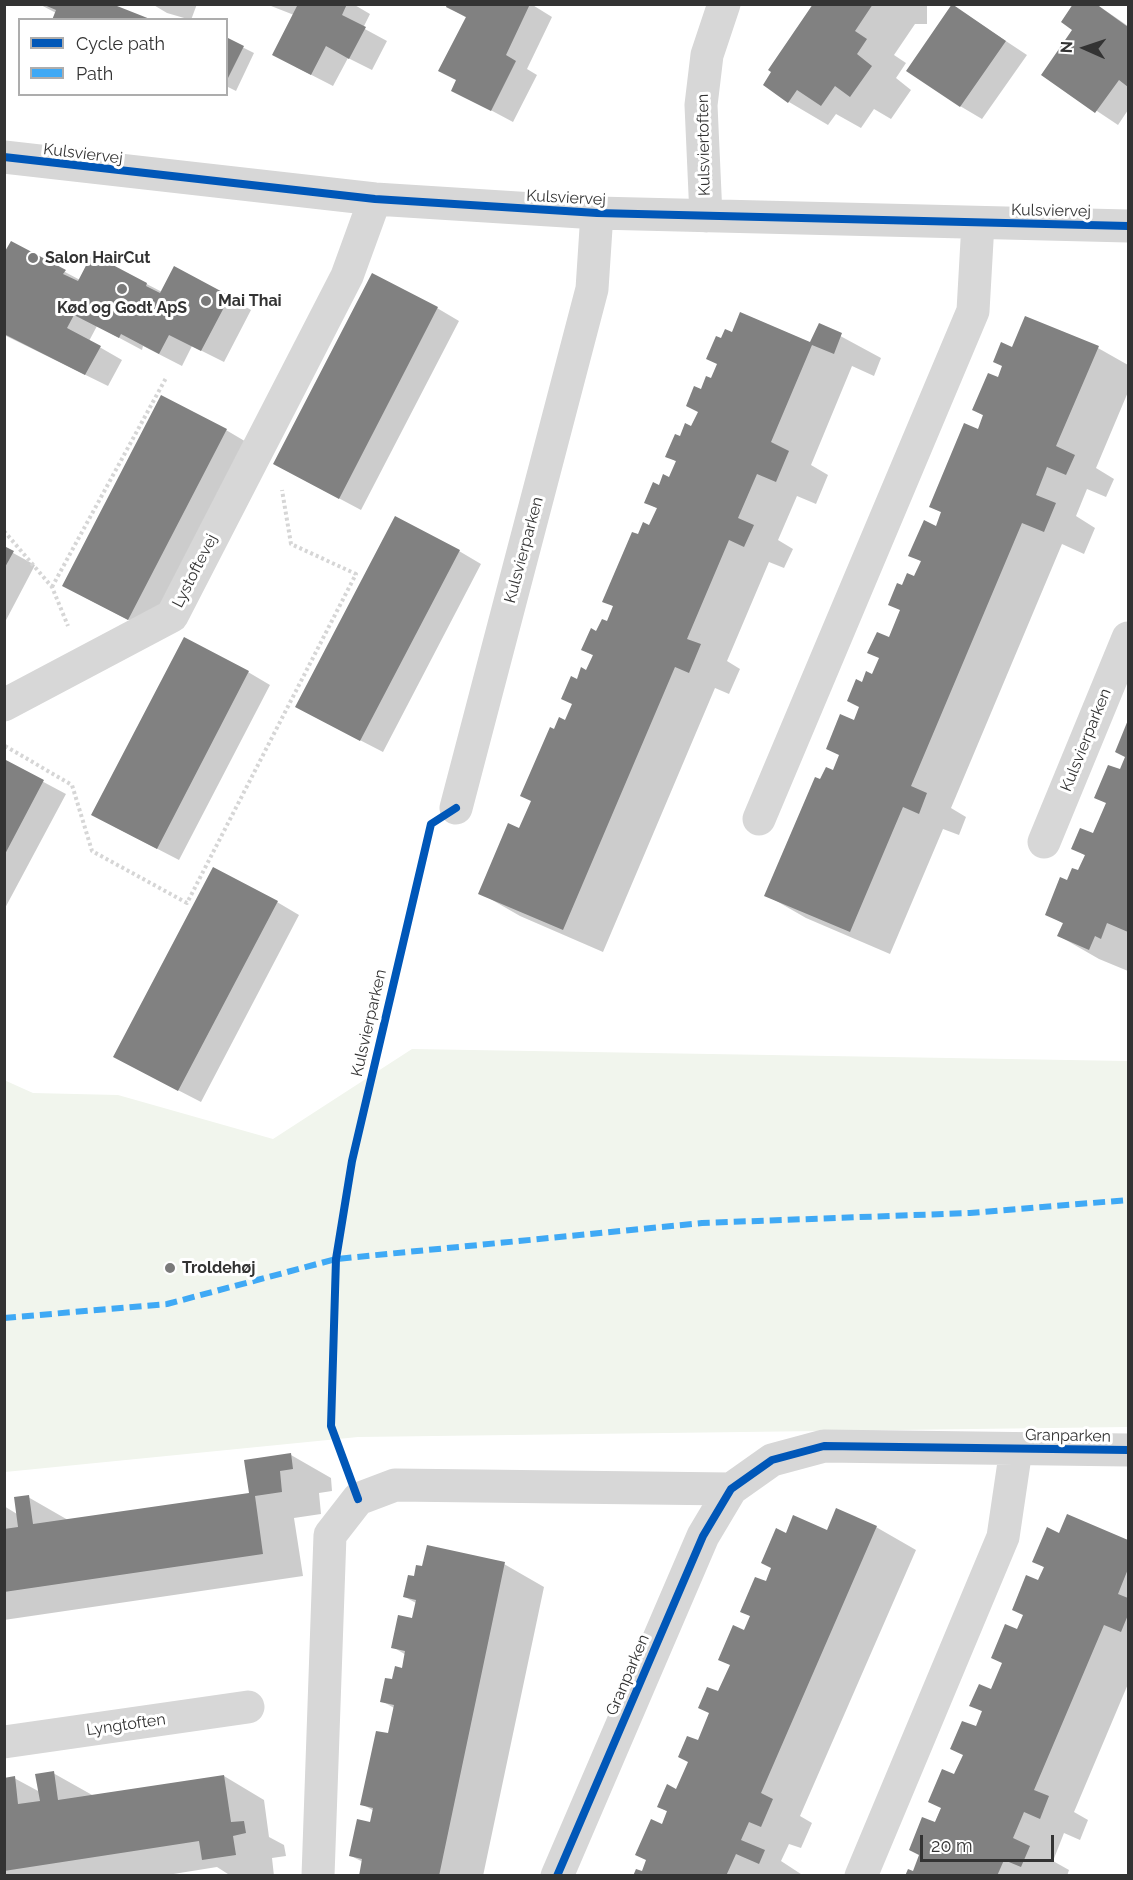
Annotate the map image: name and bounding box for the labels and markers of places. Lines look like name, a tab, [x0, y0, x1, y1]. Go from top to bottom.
place label: Salon HairCut	[45, 248, 150, 268]
marker: Salon HairCut	[26, 251, 40, 265]
marker: Kød og Godt ApS	[115, 282, 129, 296]
place label: Mai Thai	[218, 291, 282, 311]
marker: Mai Thai	[199, 294, 213, 308]
place label: Kød og Godt ApS	[57, 298, 187, 318]
place label: Troldehøj	[182, 1258, 255, 1278]
marker: Troldehøj	[163, 1261, 177, 1275]

